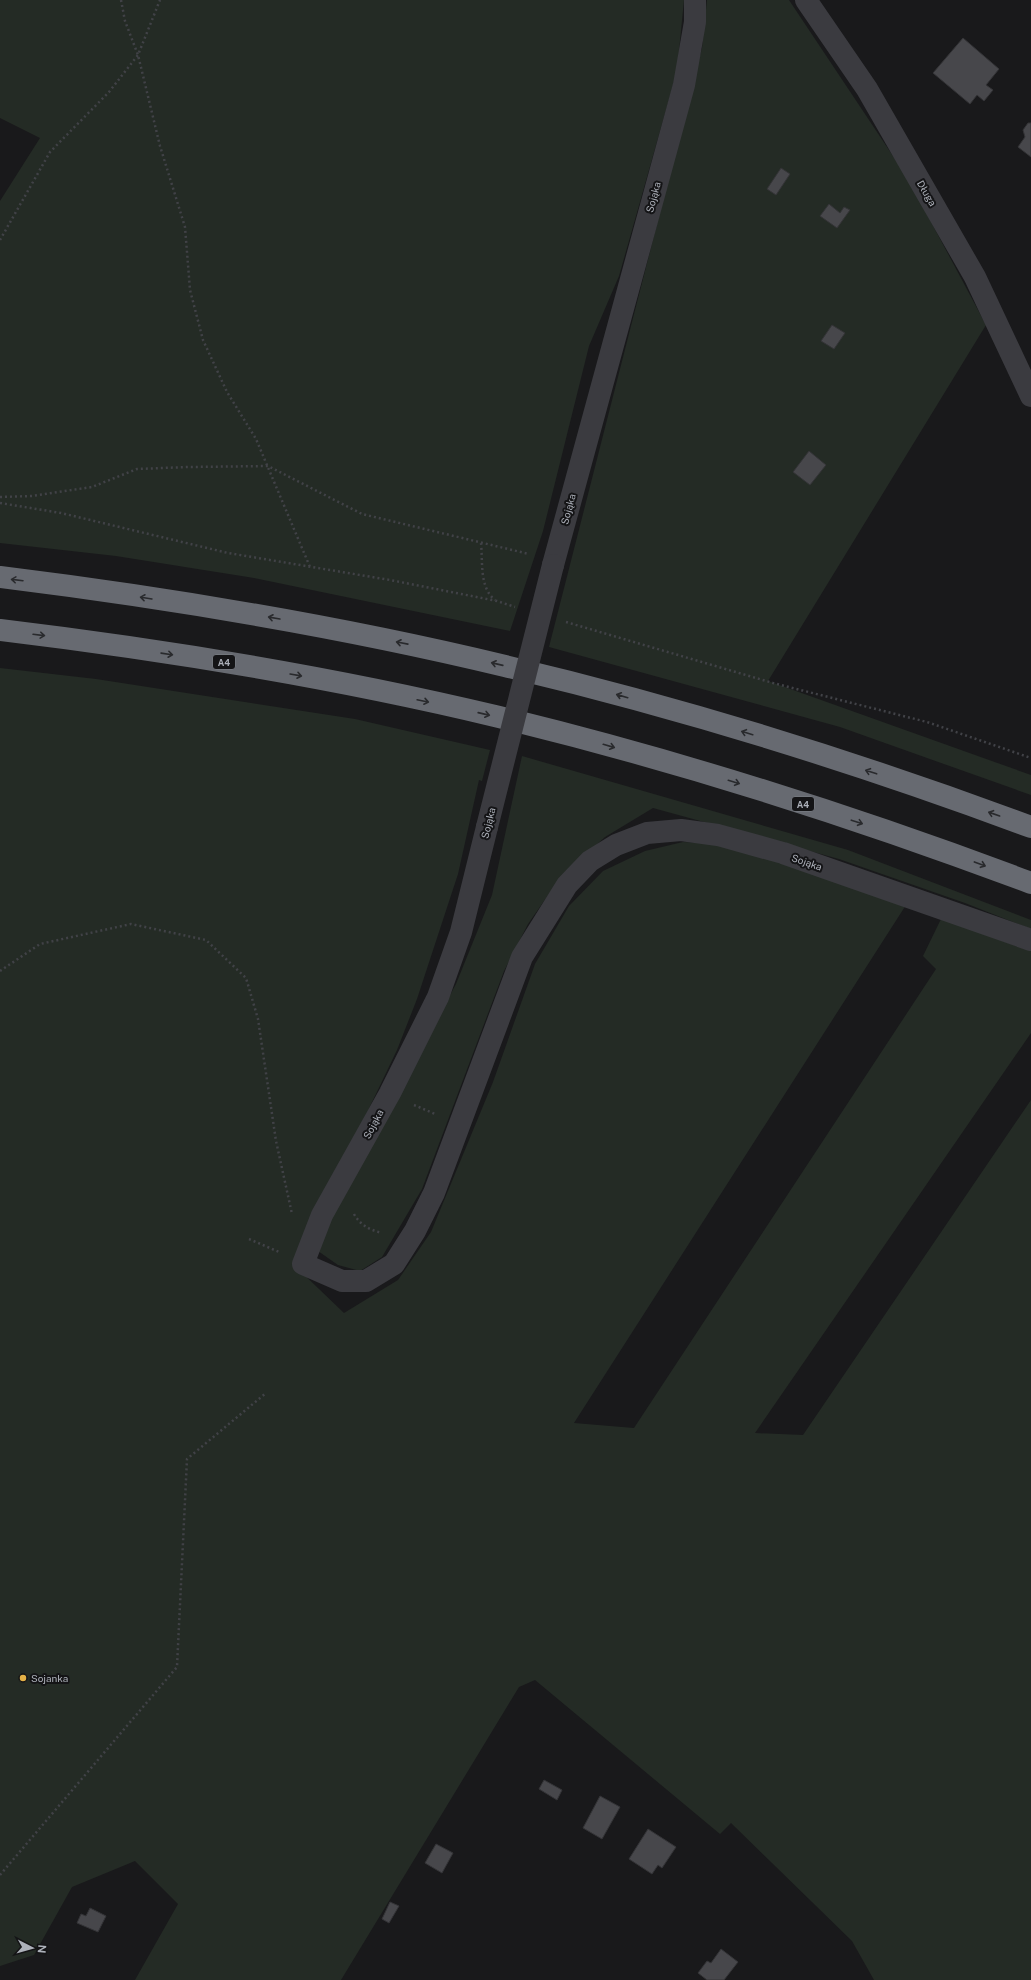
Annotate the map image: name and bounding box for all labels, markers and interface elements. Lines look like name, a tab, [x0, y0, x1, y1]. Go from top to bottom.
street label: Długa	[915, 178, 939, 208]
street label: Sojąka	[643, 180, 663, 214]
street label: Sojąka	[558, 492, 578, 526]
one-way arrow	[11, 576, 24, 583]
one-way arrow	[140, 594, 153, 602]
one-way arrow	[268, 614, 281, 622]
one-way arrow	[32, 631, 45, 639]
one-way arrow	[396, 639, 409, 647]
one-way arrow	[160, 650, 173, 658]
road number: A4	[213, 655, 235, 669]
one-way arrow	[491, 659, 504, 667]
one-way arrow	[289, 671, 302, 679]
one-way arrow	[616, 692, 629, 700]
one-way arrow	[416, 697, 429, 705]
one-way arrow	[478, 711, 491, 719]
one-way arrow	[741, 729, 754, 736]
one-way arrow	[602, 743, 615, 750]
one-way arrow	[865, 768, 878, 775]
one-way arrow	[727, 779, 740, 786]
road number: A4	[792, 797, 814, 811]
street label: Sojąka	[478, 806, 498, 840]
one-way arrow	[989, 809, 1001, 817]
one-way arrow	[851, 819, 864, 826]
street label: Sojąka	[790, 851, 824, 873]
one-way arrow	[974, 861, 986, 869]
street label: Sojąka	[360, 1107, 386, 1141]
place label: Sojanka	[31, 1672, 68, 1684]
marker: Sojanka	[18, 1673, 28, 1683]
north arrow	[12, 1928, 52, 1968]
text: N	[36, 1944, 48, 1954]

